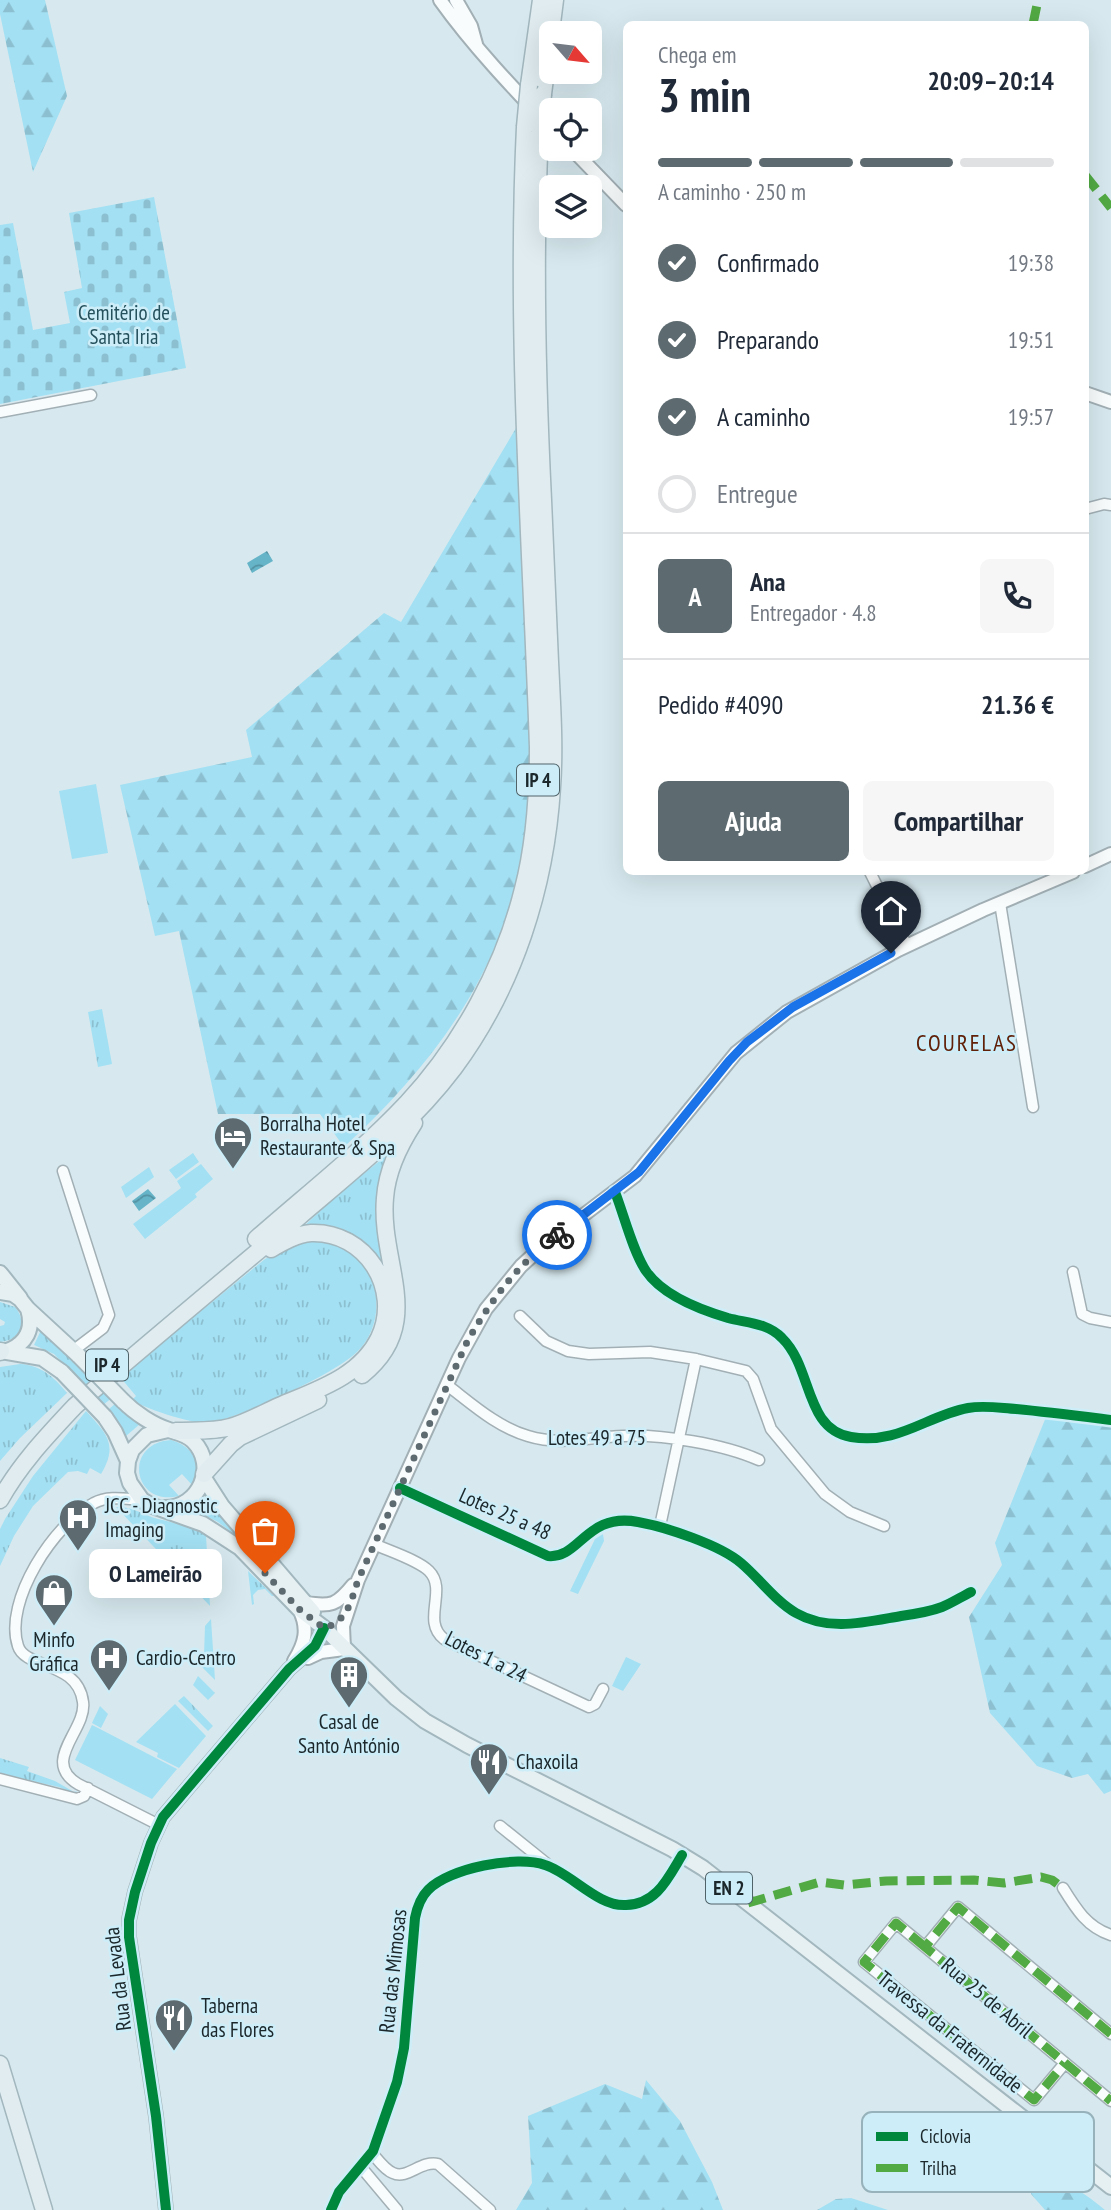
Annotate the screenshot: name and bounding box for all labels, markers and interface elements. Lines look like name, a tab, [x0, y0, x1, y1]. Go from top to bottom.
north arrow	[539, 21, 602, 84]
map controls	[539, 21, 602, 238]
text: Chega em	[658, 40, 736, 69]
text: 20:09–20:14	[927, 64, 1054, 97]
text: 3 min	[658, 65, 751, 125]
button: locate	[539, 98, 602, 161]
button: layers	[539, 175, 602, 238]
text: A caminho · 250 m	[658, 177, 806, 206]
icon: check	[658, 244, 696, 282]
text: Confirmado	[717, 246, 819, 279]
text: 19:38	[1008, 248, 1054, 277]
park label: Cemitério de Santa Iria	[78, 299, 170, 350]
icon: check	[658, 321, 696, 359]
text: Preparando	[717, 323, 819, 356]
text: 19:51	[1008, 325, 1054, 354]
icon: check	[658, 398, 696, 436]
text: A caminho	[717, 400, 810, 433]
text: 19:57	[1008, 402, 1054, 431]
text: Entregue	[717, 477, 798, 510]
button: phone	[980, 559, 1054, 633]
text: Ana	[750, 565, 785, 598]
text: A	[688, 580, 702, 613]
text: Entregador · 4.8	[750, 598, 877, 627]
text: Pedido #4090	[658, 688, 783, 721]
text: 21.36 €	[981, 688, 1054, 721]
road number: IP 4	[517, 764, 559, 796]
button: Ajuda	[658, 781, 849, 861]
button: Compartilhar	[863, 781, 1054, 861]
pin	[861, 881, 921, 953]
icon: home	[872, 892, 910, 930]
district label: COURELAS	[916, 1028, 1018, 1057]
place label: Borralha Hotel Restaurante & Spa	[260, 1110, 395, 1161]
hotel icon: Borralha Hotel Restaurante & Spa	[212, 1115, 254, 1170]
courier	[522, 1200, 592, 1270]
icon: bike	[538, 1216, 576, 1254]
road number: IP 4	[86, 1350, 128, 1380]
street label: Lotes 49 a 75	[548, 1424, 646, 1451]
street label: Lotes 25 a 48	[455, 1481, 555, 1546]
place label: JCC - Diagnostic Imaging	[104, 1492, 218, 1543]
hospital icon: JCC - Diagnostic Imaging	[57, 1497, 99, 1552]
pin	[235, 1501, 295, 1573]
icon: bag	[246, 1512, 284, 1550]
callout: O Lameirão	[90, 1548, 223, 1598]
text: O Lameirão	[109, 1559, 202, 1588]
shop icon: Minfo Gráfica	[33, 1572, 75, 1627]
street label: Lotes 1 a 24	[441, 1624, 532, 1689]
place label: Minfo Gráfica	[29, 1626, 79, 1677]
hospital icon: Cardio-Centro	[88, 1637, 130, 1692]
place label: Cardio-Centro	[136, 1644, 236, 1671]
building icon: Casal de Santo António	[328, 1654, 370, 1709]
place label: Casal de Santo António	[298, 1708, 400, 1759]
restaurant icon: Chaxoila	[468, 1741, 510, 1796]
place label: Chaxoila	[516, 1748, 578, 1775]
road number: EN 2	[706, 1872, 752, 1904]
street label: Rua das Mimosas	[373, 1908, 412, 2034]
street label: Rua da Levada	[98, 1926, 137, 2032]
street label: Rua 25 de Abril	[936, 1952, 1039, 2044]
street label: Travessa da Fraternidade	[872, 1965, 1029, 2099]
place label: Taberna das Flores	[201, 1992, 274, 2043]
restaurant icon: Taberna das Flores	[153, 1997, 195, 2052]
legend	[862, 2112, 1094, 2192]
text: Ciclovia	[920, 2124, 971, 2148]
text: Trilha	[920, 2156, 957, 2180]

